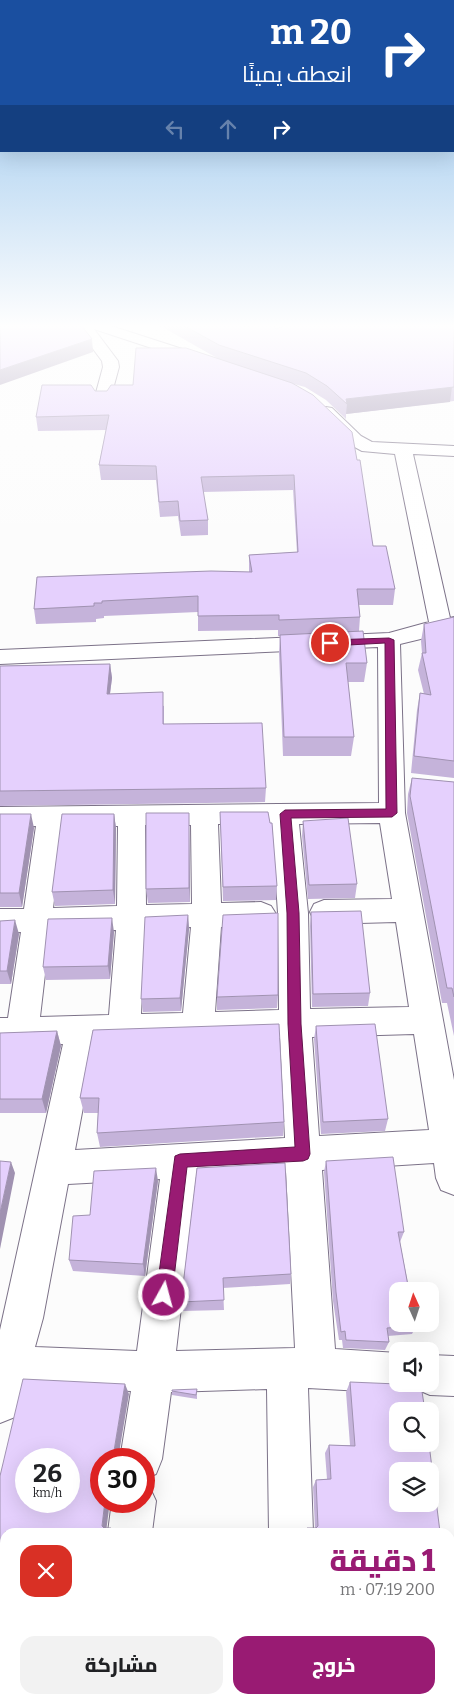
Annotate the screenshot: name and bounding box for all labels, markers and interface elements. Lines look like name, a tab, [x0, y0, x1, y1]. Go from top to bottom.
text: 20 m	[270, 11, 352, 53]
icon: right	[370, 20, 435, 85]
text: انعطف يمينًا	[242, 61, 352, 88]
icon: left	[161, 115, 189, 143]
icon: ahead	[214, 115, 242, 143]
icon: right	[267, 115, 295, 143]
pin	[309, 622, 351, 664]
icon: arrive	[316, 629, 344, 657]
position arrow	[137, 1268, 189, 1320]
north arrow	[389, 1282, 439, 1332]
map controls	[389, 1282, 439, 1512]
button: sound	[389, 1342, 439, 1392]
button: search	[389, 1402, 439, 1452]
speed limit sign: 30	[90, 1448, 155, 1513]
text: 26	[33, 1459, 62, 1489]
button: layers	[389, 1462, 439, 1512]
text: km/h	[33, 1486, 62, 1500]
text: 1 دقيقة	[329, 1543, 435, 1579]
button: close	[20, 1545, 72, 1597]
text: 200 m · 07:19	[340, 1580, 435, 1599]
button: مشاركة	[20, 1636, 223, 1694]
button: خروج	[233, 1636, 435, 1694]

